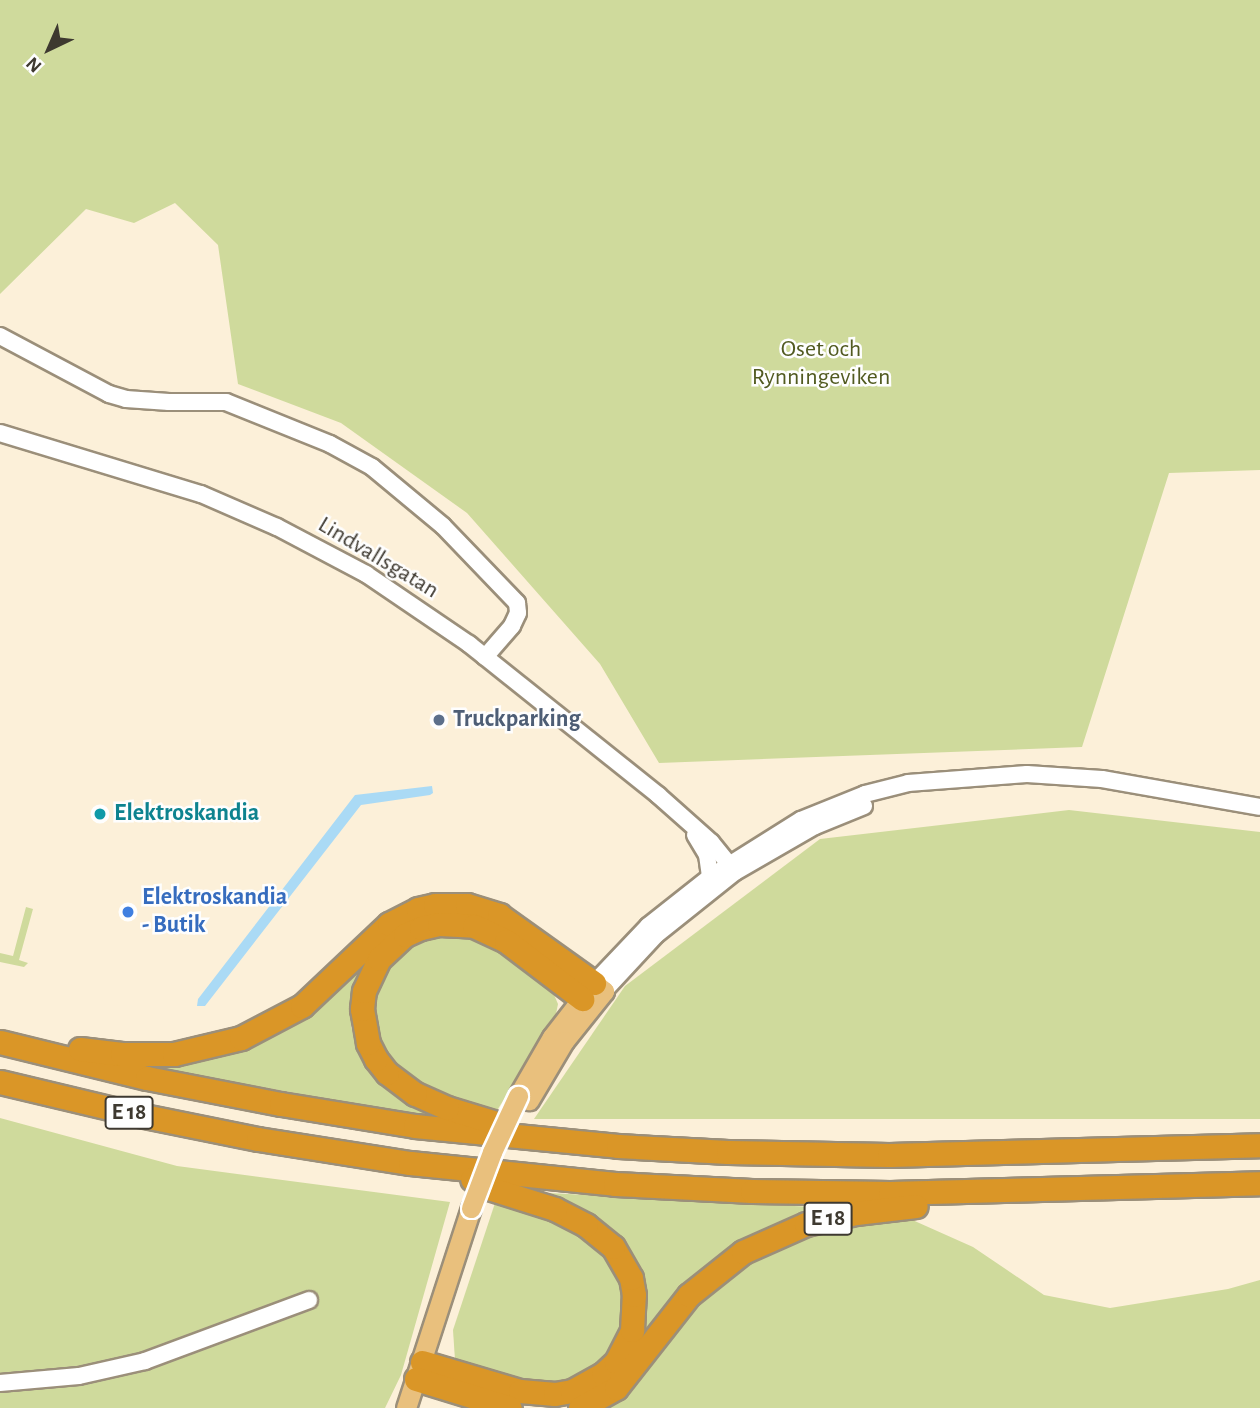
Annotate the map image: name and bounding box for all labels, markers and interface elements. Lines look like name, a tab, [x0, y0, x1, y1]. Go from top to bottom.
north arrow	[14, 14, 84, 84]
text: N	[23, 53, 45, 76]
park label: Oset och Rynningeviken	[752, 336, 890, 392]
street label: Lindvallsgatan	[312, 511, 444, 605]
place label: Truckparking	[453, 706, 581, 734]
marker: Truckparking	[431, 712, 447, 728]
place label: Elektroskandia	[114, 800, 259, 828]
marker: Elektroskandia	[92, 806, 108, 822]
place label: Elektroskandia - Butik	[142, 884, 287, 940]
marker: Elektroskandia - Butik	[120, 904, 136, 920]
road number: E 18	[104, 1094, 154, 1132]
road number: E 18	[804, 1200, 852, 1238]

